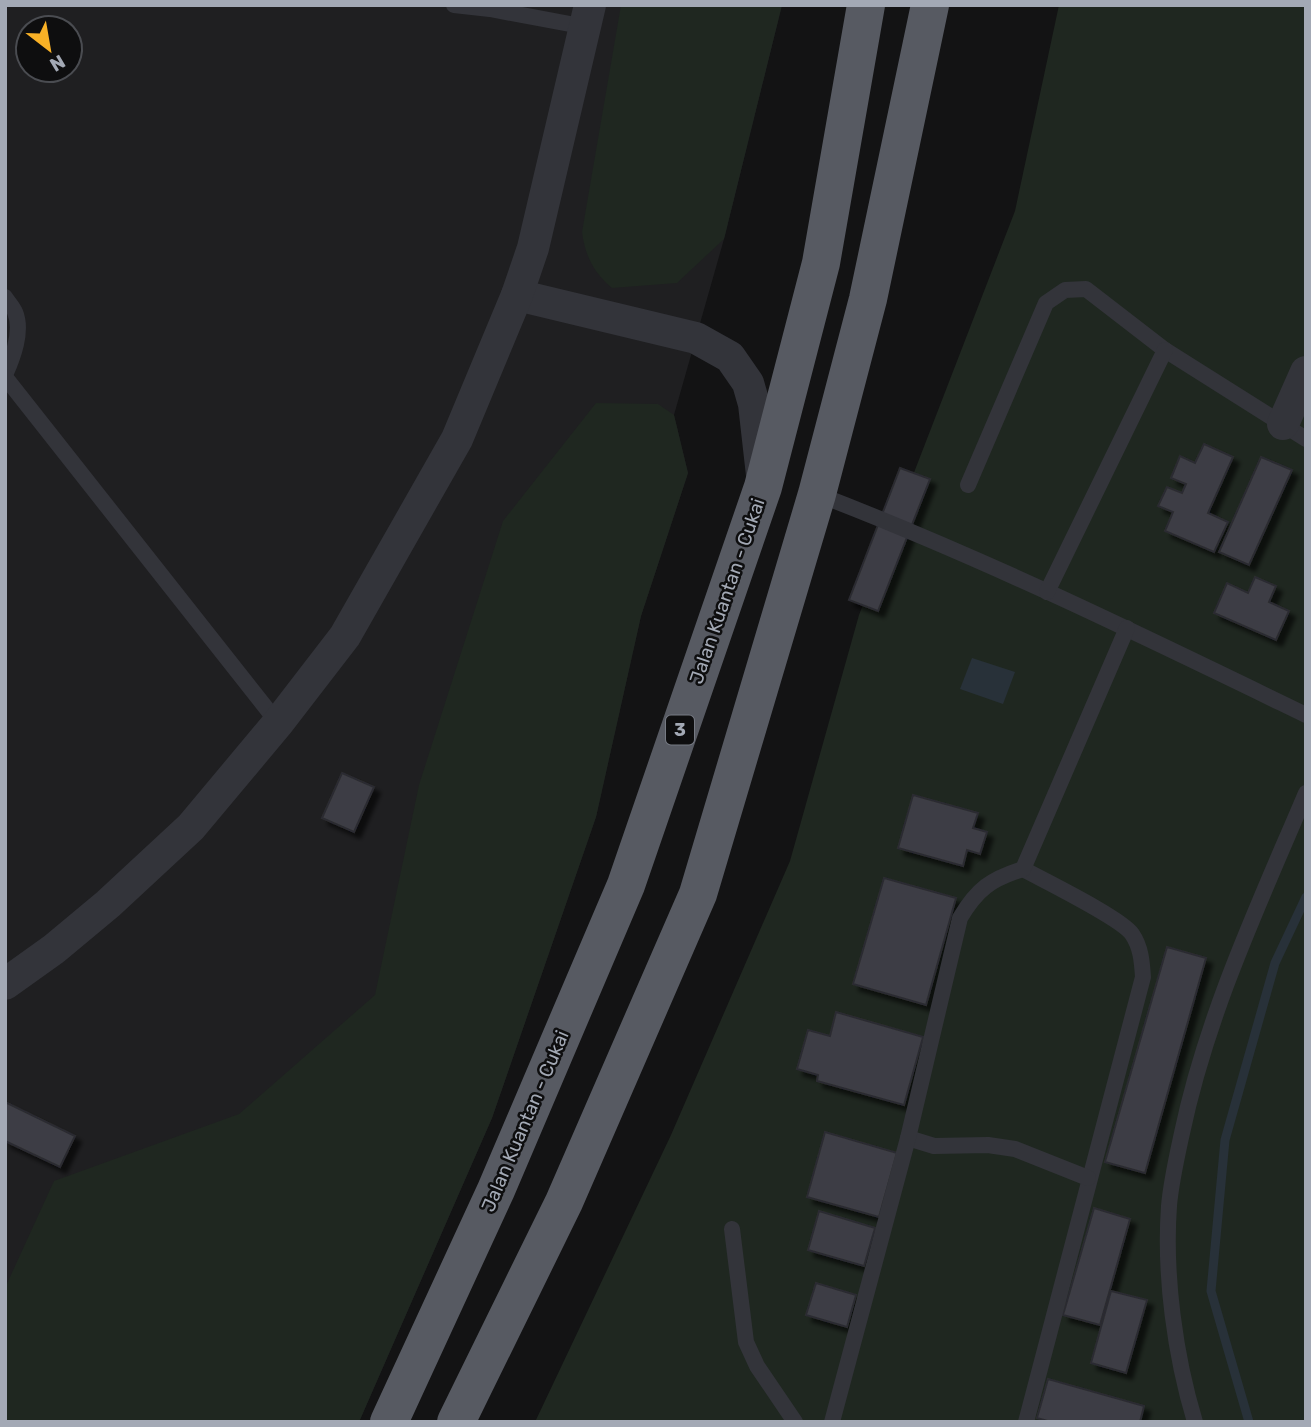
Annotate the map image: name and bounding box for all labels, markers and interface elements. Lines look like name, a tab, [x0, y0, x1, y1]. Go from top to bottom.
north arrow	[14, 14, 84, 84]
text: N	[46, 50, 69, 77]
street label: Jalan Kuantan - Cukai	[684, 495, 770, 687]
road number: 3	[666, 716, 694, 744]
street label: Jalan Kuantan - Cukai	[476, 1027, 574, 1215]

